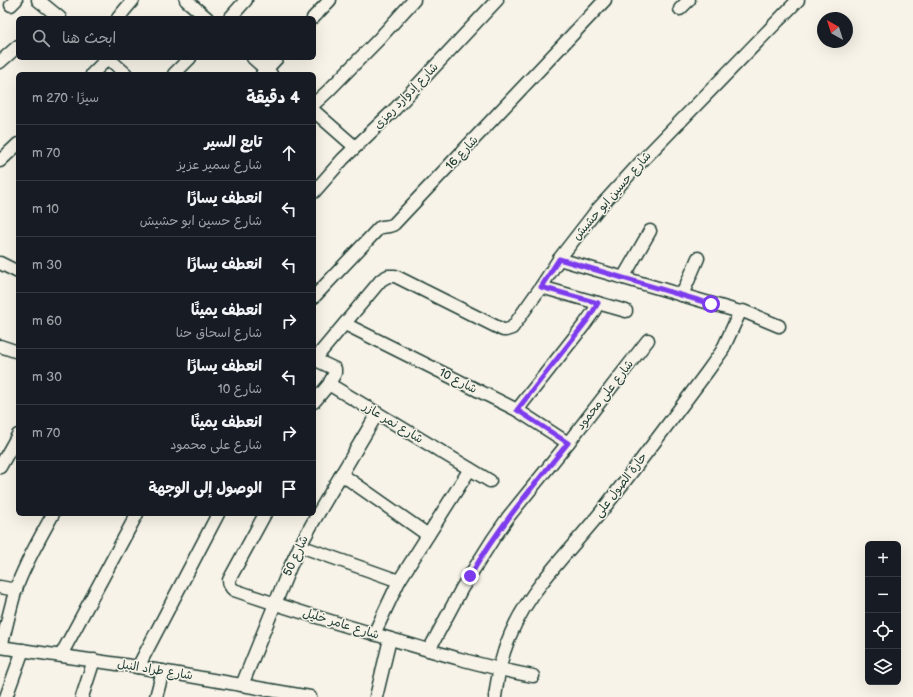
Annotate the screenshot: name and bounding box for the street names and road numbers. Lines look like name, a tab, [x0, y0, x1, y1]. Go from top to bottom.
street label: شارع إدوارد رمزى	[371, 60, 442, 133]
street label: شارع 16	[442, 133, 482, 174]
street label: شارع حسين ابو حشيش	[569, 149, 655, 244]
street label: شارع على محمود	[573, 357, 638, 434]
street label: شارع 10	[436, 365, 480, 398]
street label: شارع نمر عازر	[359, 399, 426, 448]
street label: حارة الصول على	[591, 450, 651, 520]
street label: شارع 50	[280, 533, 313, 579]
street label: شارع عامر خليل	[301, 605, 381, 644]
street label: شارع طراد النيل	[116, 657, 194, 684]

